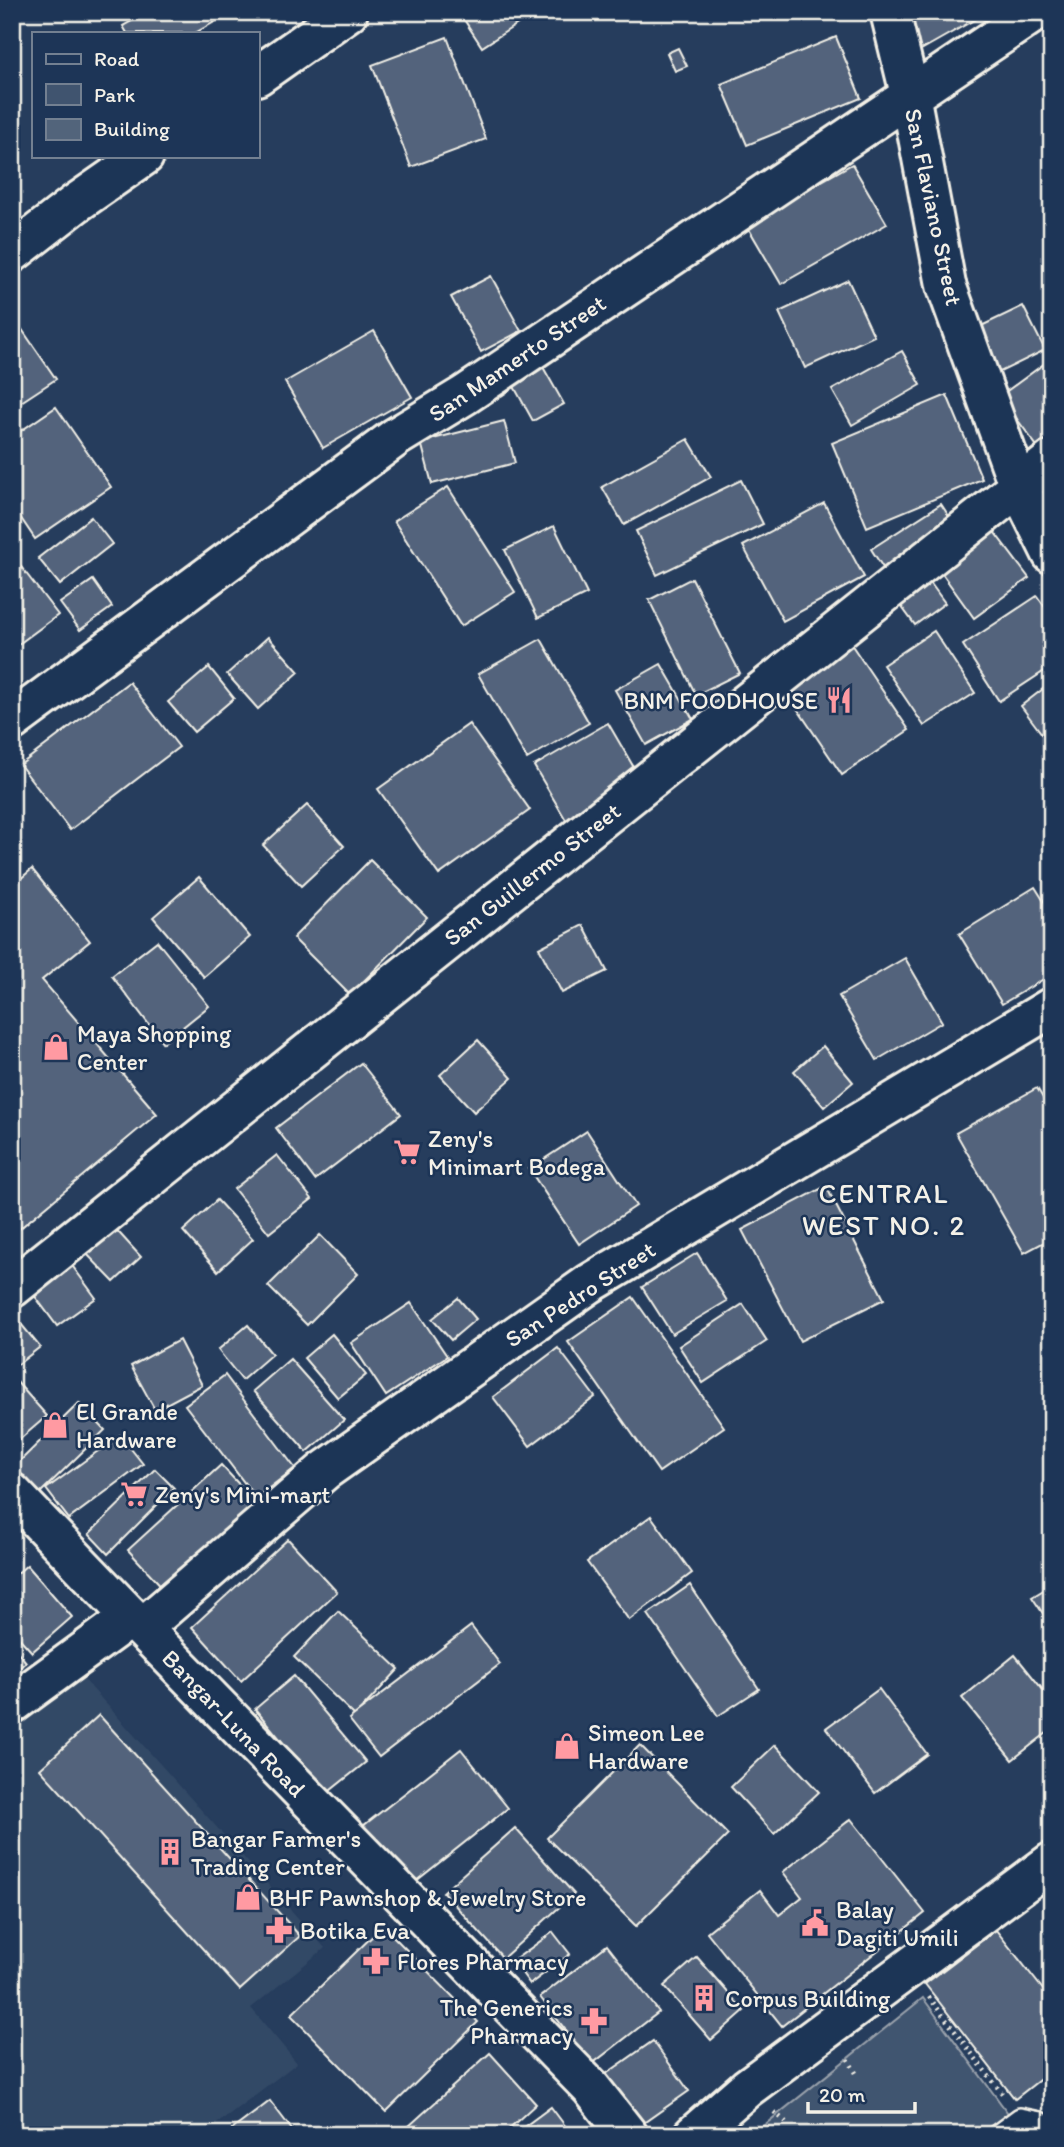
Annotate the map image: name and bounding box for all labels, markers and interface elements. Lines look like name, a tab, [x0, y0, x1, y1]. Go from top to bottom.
legend	[32, 32, 259, 158]
text: Road	[94, 46, 140, 71]
text: Park	[94, 82, 136, 107]
street label: San Flaviano Street	[899, 106, 969, 308]
text: Building	[94, 116, 170, 141]
street label: San Mamerto Street	[423, 288, 611, 428]
restaurant icon: BNM FOODHOUSE	[824, 685, 854, 715]
place label: BNM FOODHOUSE	[623, 686, 818, 715]
street label: San Guillermo Street	[438, 796, 626, 952]
place label: Maya Shopping Center	[77, 1019, 232, 1076]
shop icon: Maya Shopping Center	[41, 1032, 71, 1062]
place label: Zeny's Minimart Bodega	[428, 1124, 606, 1181]
supermarket icon: Zeny's Minimart Bodega	[392, 1137, 422, 1167]
district label: CENTRAL WEST NO. 2	[802, 1176, 966, 1242]
street label: San Pedro Street	[499, 1235, 661, 1353]
place label: El Grande Hardware	[76, 1397, 178, 1454]
shop icon: El Grande Hardware	[40, 1410, 70, 1440]
supermarket icon: Zeny's Mini-mart	[119, 1479, 149, 1509]
place label: Zeny's Mini-mart	[155, 1480, 330, 1509]
street label: Bangar-Luna Road	[156, 1643, 312, 1803]
place label: Simeon Lee Hardware	[588, 1718, 705, 1775]
shop icon: Simeon Lee Hardware	[552, 1731, 582, 1761]
place label: Bangar Farmer's Trading Center	[191, 1824, 361, 1881]
building icon: Bangar Farmer's Trading Center	[155, 1837, 185, 1867]
shop icon: BHF Pawnshop & Jewelry Store	[233, 1882, 263, 1912]
place label: BHF Pawnshop & Jewelry Store	[269, 1883, 586, 1912]
place label: Balay Dagiti Umili	[836, 1895, 959, 1952]
public building icon: Balay Dagiti Umili	[800, 1908, 830, 1938]
pharmacy icon: Botika Eva	[264, 1915, 294, 1945]
place label: Botika Eva	[300, 1916, 410, 1945]
pharmacy icon: Flores Pharmacy	[361, 1946, 391, 1976]
place label: Flores Pharmacy	[397, 1947, 568, 1976]
building icon: Corpus Building	[689, 1983, 719, 2013]
place label: Corpus Building	[725, 1984, 891, 2013]
place label: The Generics Pharmacy	[440, 1993, 573, 2050]
pharmacy icon: The Generics Pharmacy	[579, 2006, 609, 2036]
scale bar	[808, 2070, 915, 2114]
text: 20 m	[819, 2082, 866, 2107]

